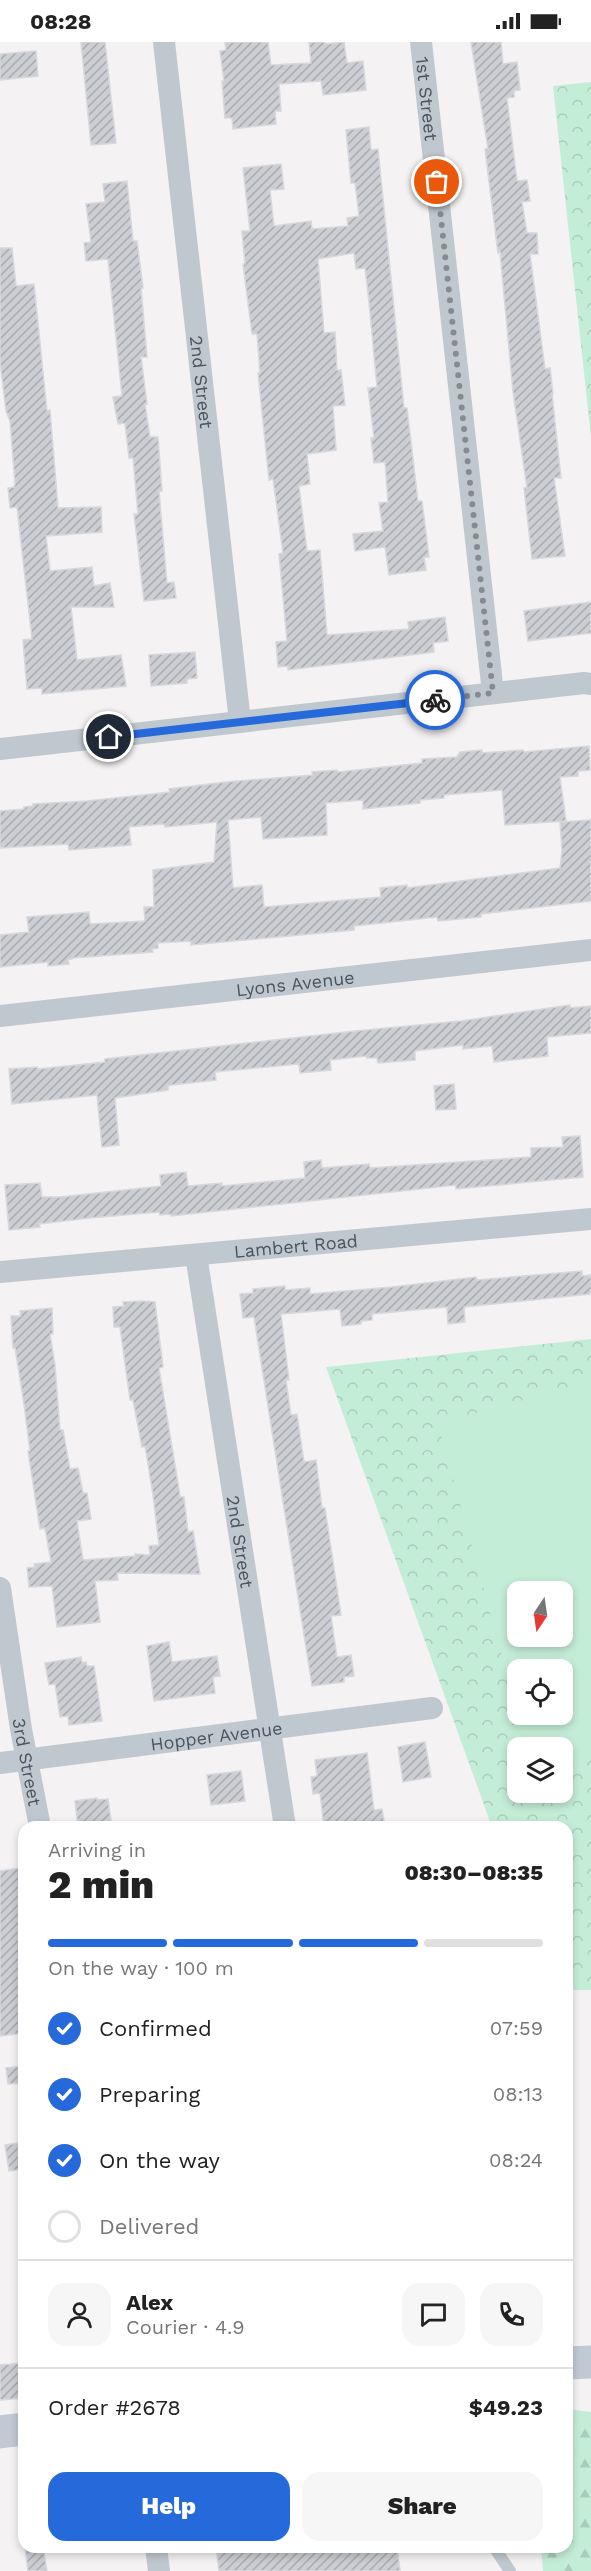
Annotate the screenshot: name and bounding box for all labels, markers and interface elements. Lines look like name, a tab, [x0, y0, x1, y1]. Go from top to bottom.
text: 08:28	[30, 9, 92, 34]
street label: 1st Street	[412, 56, 442, 142]
pin	[411, 156, 462, 207]
icon: bag	[420, 165, 453, 198]
street label: 2nd Street	[186, 334, 218, 430]
courier	[405, 670, 465, 730]
icon: bike	[419, 684, 452, 717]
pin	[83, 711, 134, 762]
icon: home	[92, 720, 125, 753]
street label: Lyons Avenue	[235, 966, 355, 1000]
street label: Lambert Road	[233, 1229, 359, 1261]
street label: 2nd Street	[223, 1494, 258, 1590]
north arrow	[507, 1581, 573, 1647]
map controls	[507, 1581, 573, 1803]
button: locate	[507, 1659, 573, 1725]
street label: 3rd Street	[9, 1716, 46, 1808]
street label: Hopper Avenue	[149, 1717, 284, 1754]
button: layers	[507, 1737, 573, 1803]
text: Arriving in	[48, 1838, 146, 1862]
text: 08:30–08:35	[404, 1860, 543, 1885]
text: 2 min	[48, 1862, 154, 1907]
text: On the way · 100 m	[48, 1956, 234, 1980]
icon: check	[48, 2012, 81, 2045]
text: Confirmed	[99, 2016, 212, 2041]
text: 07:59	[490, 2016, 543, 2040]
icon: check	[48, 2078, 81, 2111]
text: Preparing	[99, 2082, 200, 2107]
text: 08:13	[493, 2082, 543, 2106]
icon: check	[48, 2144, 81, 2177]
text: On the way	[99, 2148, 220, 2173]
text: 08:24	[489, 2148, 543, 2172]
text: Delivered	[99, 2214, 199, 2239]
button: person	[48, 2283, 111, 2346]
button: chat	[402, 2283, 465, 2346]
button: phone	[480, 2283, 543, 2346]
text: Alex	[126, 2290, 173, 2315]
text: Courier · 4.9	[126, 2315, 245, 2339]
text: Order #2678	[48, 2395, 181, 2420]
text: $49.23	[469, 2395, 543, 2420]
button: Help	[48, 2472, 290, 2541]
button: Share	[302, 2472, 543, 2541]

